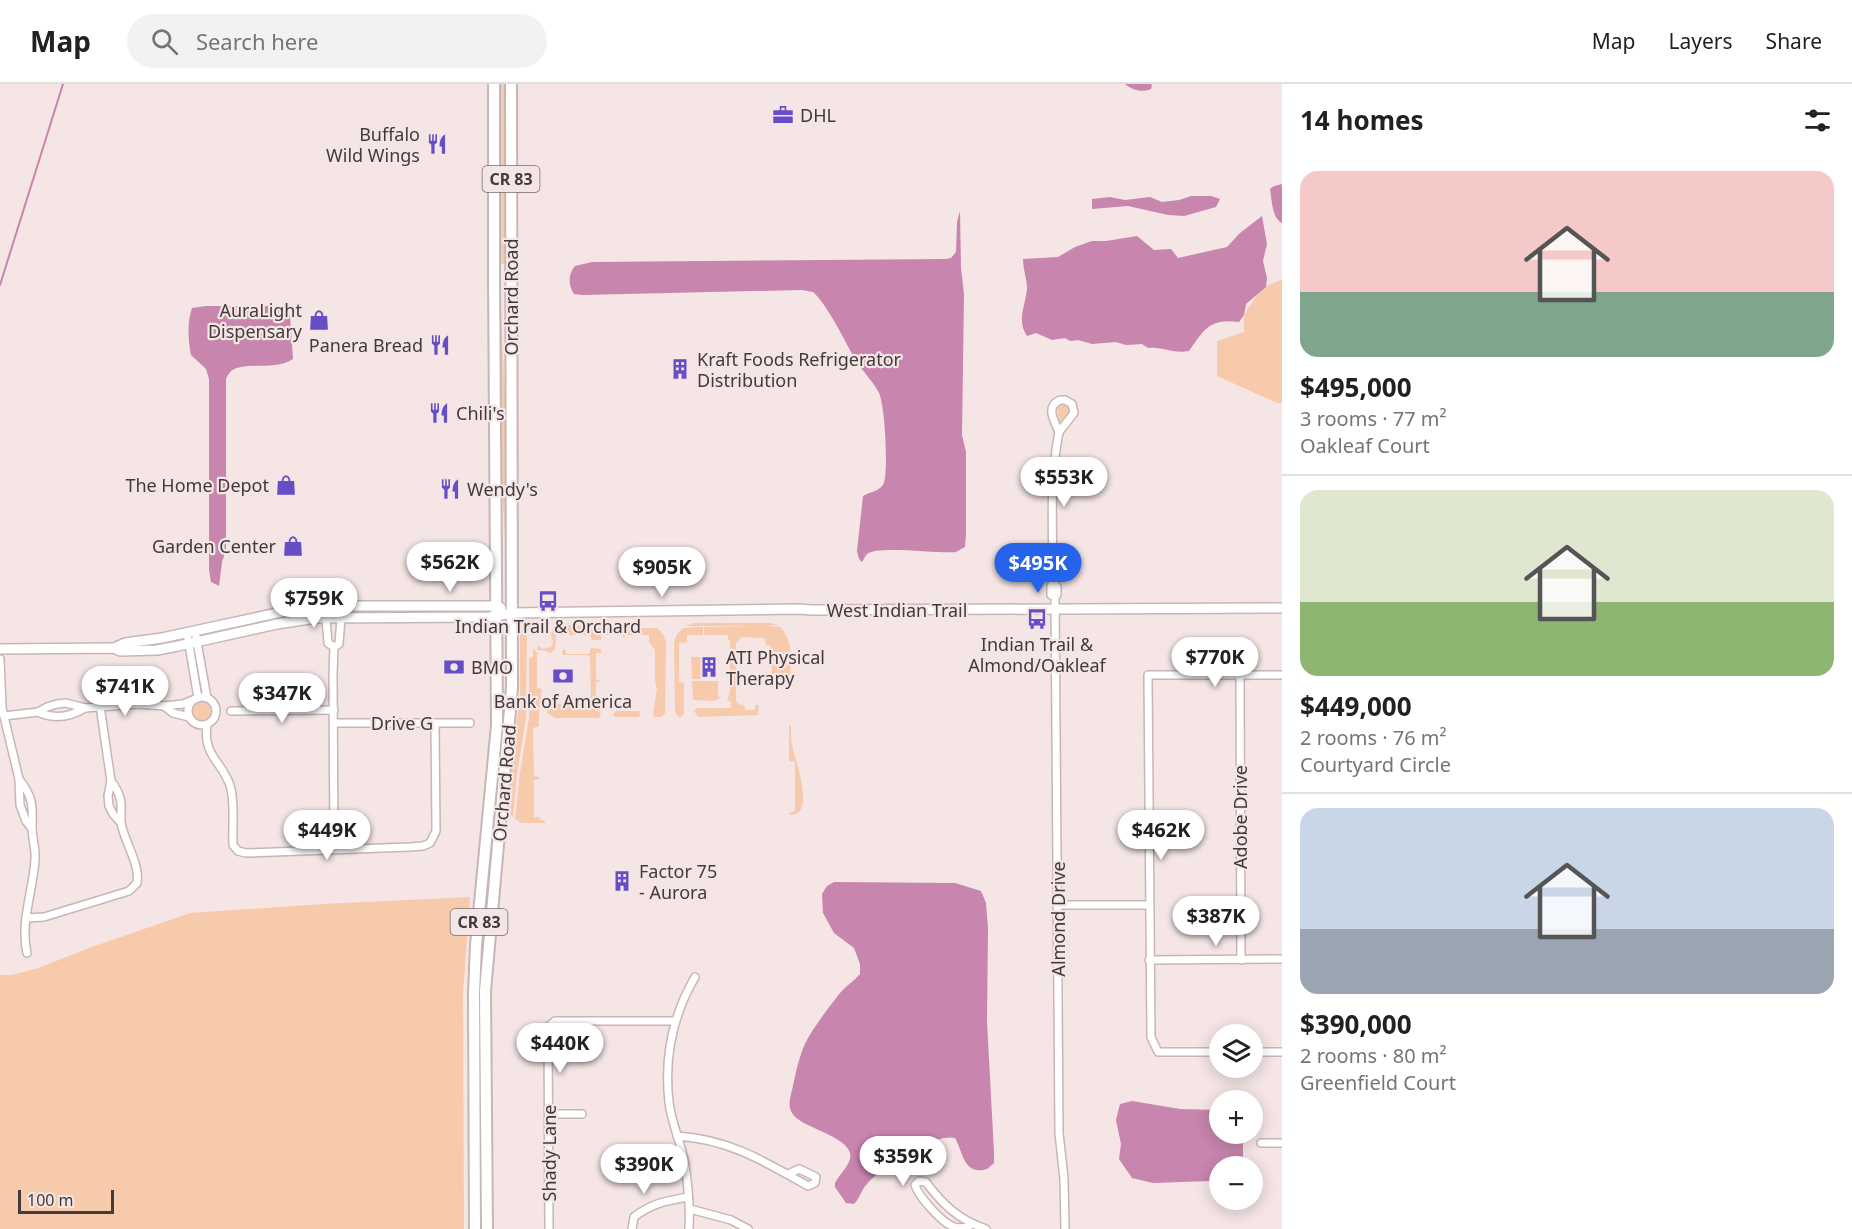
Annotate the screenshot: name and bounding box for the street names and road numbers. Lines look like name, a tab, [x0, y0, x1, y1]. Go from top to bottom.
road number: CR 83	[482, 166, 540, 192]
street label: Orchard Road	[499, 238, 523, 356]
street label: West Indian Trail	[827, 598, 967, 622]
street label: Drive G	[371, 711, 433, 735]
street label: Orchard Road	[487, 724, 521, 842]
street label: Adobe Drive	[1228, 765, 1252, 869]
street label: Almond Drive	[1046, 861, 1070, 977]
road number: CR 83	[450, 909, 508, 935]
street label: Shady Lane	[537, 1105, 561, 1201]

